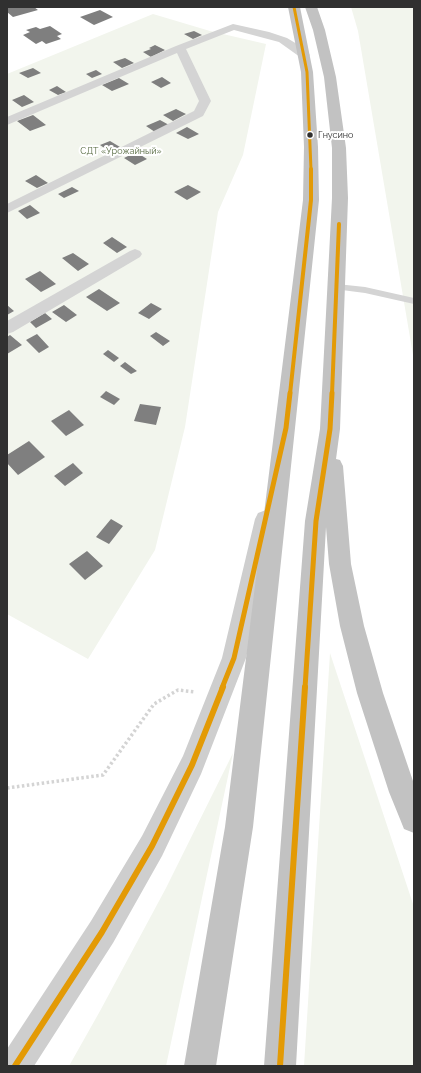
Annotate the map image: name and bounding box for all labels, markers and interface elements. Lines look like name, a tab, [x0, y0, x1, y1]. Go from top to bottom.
marker: Гнусино	[305, 130, 315, 140]
place label: Гнусино	[318, 130, 353, 140]
park label: СДТ «Урожайный»	[80, 146, 162, 156]

